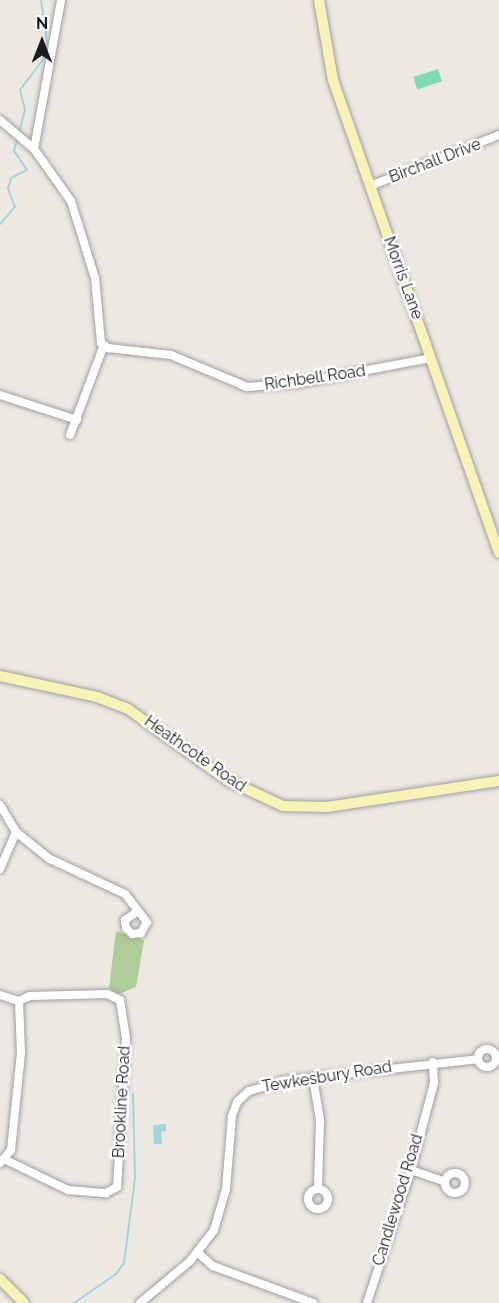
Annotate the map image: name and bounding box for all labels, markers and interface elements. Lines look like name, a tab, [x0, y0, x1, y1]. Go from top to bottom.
north arrow	[12, 12, 72, 72]
text: N	[36, 14, 48, 33]
street label: Birchall Drive	[386, 135, 484, 187]
street label: Morris Lane	[379, 234, 427, 322]
street label: Richbell Road	[263, 361, 367, 395]
street label: Heathcote Road	[141, 712, 249, 796]
street label: Brookline Road	[109, 1045, 135, 1159]
street label: Tewkesbury Road	[261, 1057, 393, 1097]
street label: Candlewood Road	[369, 1132, 427, 1268]

